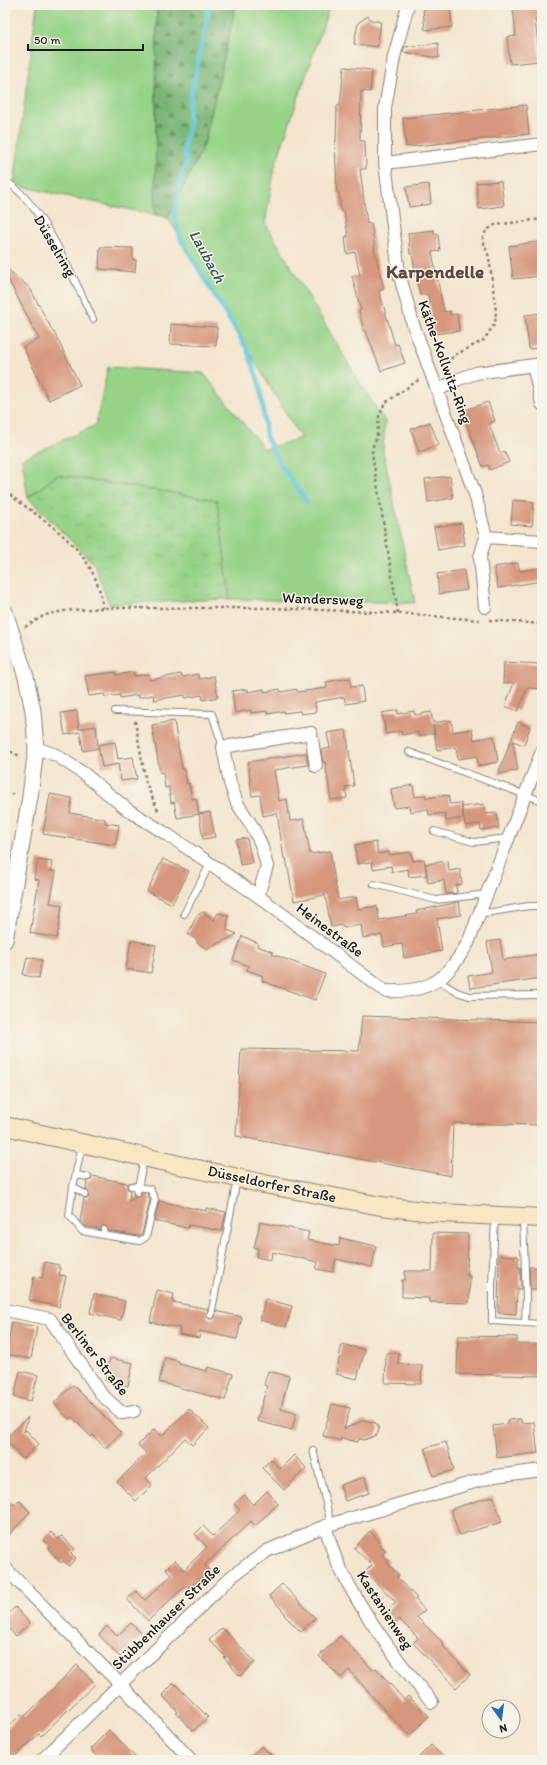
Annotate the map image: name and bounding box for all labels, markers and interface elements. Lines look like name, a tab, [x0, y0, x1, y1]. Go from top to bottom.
scale bar	[28, 26, 143, 52]
text: 50 m	[34, 33, 60, 47]
street label: Düsselring	[30, 212, 80, 280]
water label: Laubach	[185, 226, 230, 286]
district label: Karpendelle	[386, 260, 484, 283]
street label: Käthe-Kollwitz-Ring	[414, 298, 476, 427]
street label: Wandersweg	[282, 589, 364, 609]
street label: Heinestraße	[293, 899, 367, 961]
street label: Düsseldorfer Straße	[206, 1162, 338, 1206]
street label: Berliner Straße	[57, 1309, 133, 1399]
street label: Stübbenhauser Straße	[108, 1560, 224, 1674]
street label: Kastanienweg	[353, 1567, 417, 1653]
north arrow	[481, 1699, 521, 1739]
text: N	[498, 1721, 508, 1735]

